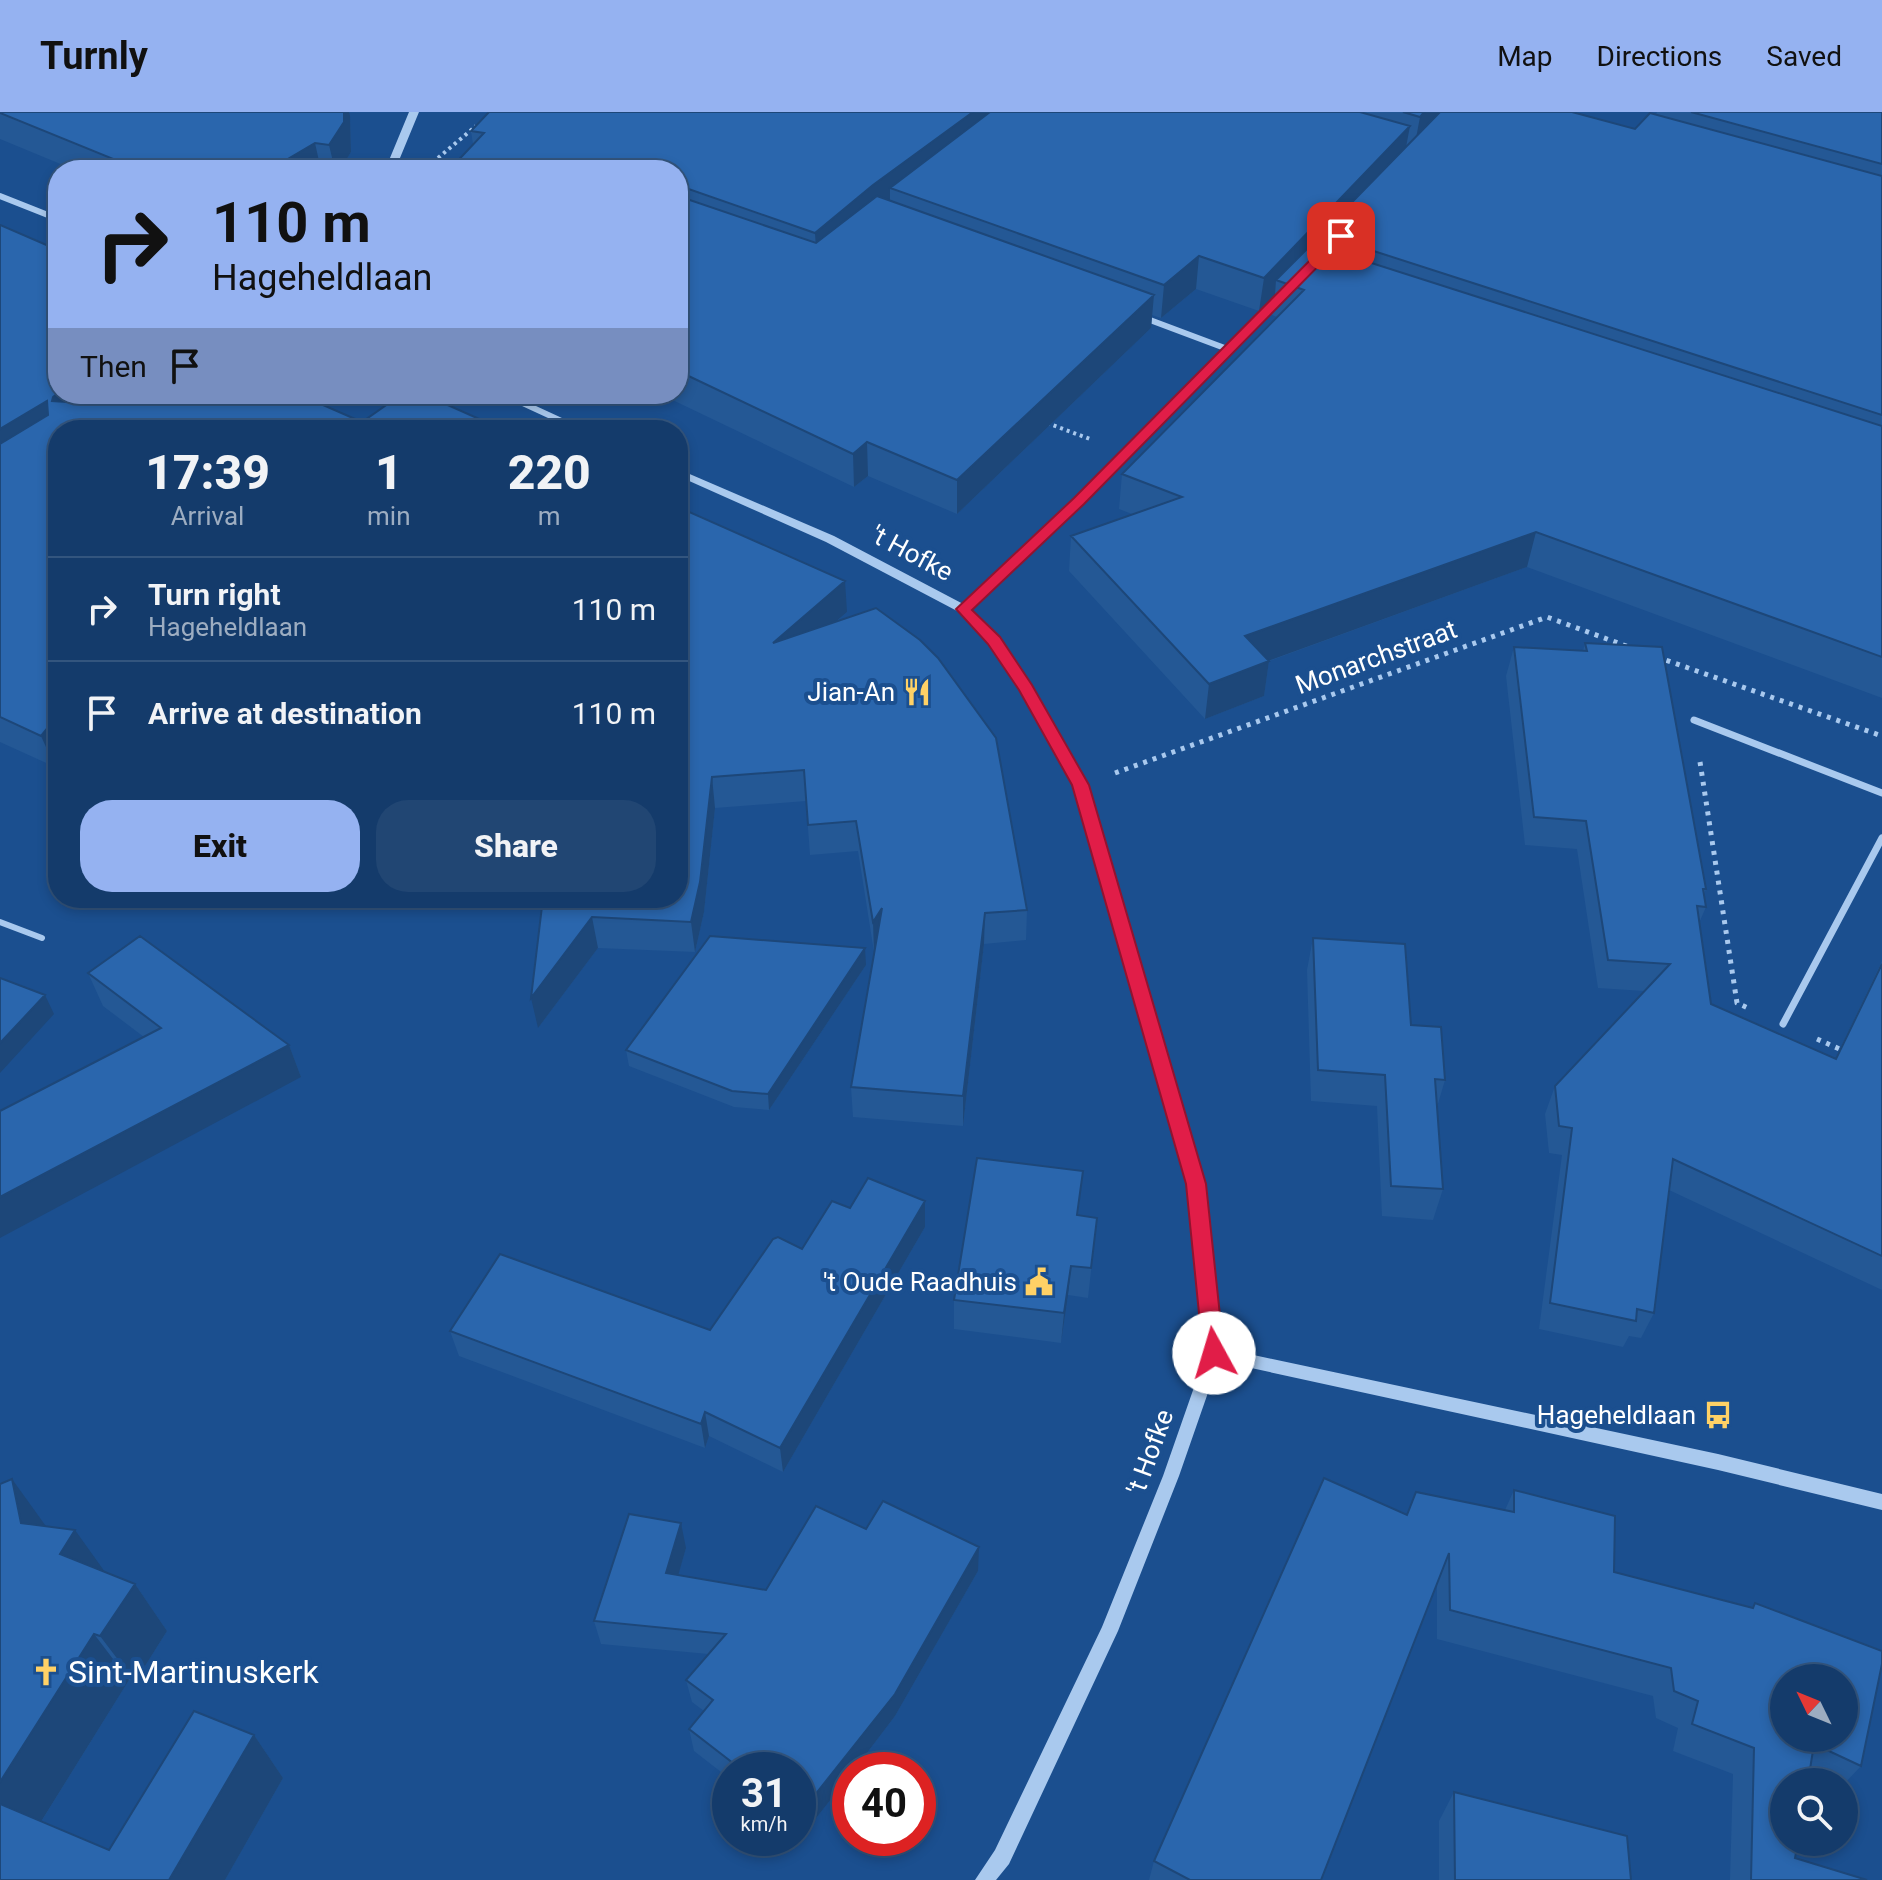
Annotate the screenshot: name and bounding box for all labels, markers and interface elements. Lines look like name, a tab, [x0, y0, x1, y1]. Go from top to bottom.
text: Turnly	[40, 34, 148, 78]
text: Map	[1497, 40, 1553, 73]
text: Directions	[1597, 40, 1722, 73]
text: Saved	[1766, 40, 1842, 73]
text: 110 m	[212, 190, 371, 256]
icon: right	[80, 192, 184, 296]
pin	[1307, 202, 1375, 270]
icon: arrive	[1319, 214, 1363, 258]
text: Hageheldlaan	[212, 257, 432, 299]
icon: arrive	[163, 344, 207, 388]
text: Then	[80, 349, 147, 384]
text: 17:39	[145, 444, 270, 501]
text: 1	[375, 444, 403, 501]
text: 220	[508, 444, 591, 501]
text: Arrival	[171, 501, 244, 531]
text: min	[367, 501, 411, 531]
text: m	[538, 501, 561, 531]
street label: 't Hofke	[866, 519, 958, 587]
text: Turn right	[148, 577, 281, 612]
icon: right	[80, 587, 124, 631]
text: 110 m	[572, 592, 656, 627]
text: Hageheldlaan	[148, 612, 307, 642]
street label: Monarchstraat	[1291, 614, 1461, 700]
place label: Jian-An	[807, 677, 895, 707]
restaurant icon: Jian-An	[902, 677, 932, 707]
icon: arrive	[80, 691, 124, 735]
text: Arrive at destination	[148, 696, 422, 731]
text: 110 m	[572, 696, 656, 731]
button: Exit	[80, 800, 360, 892]
button: Share	[376, 800, 656, 892]
place label: 't Oude Raadhuis	[823, 1267, 1017, 1297]
public building icon: 't Oude Raadhuis	[1024, 1267, 1054, 1297]
position arrow	[1172, 1311, 1256, 1395]
place label: Hageheldlaan	[1537, 1400, 1696, 1430]
bus stop icon: Hageheldlaan	[1703, 1400, 1733, 1430]
street label: 't Hofke	[1121, 1405, 1179, 1499]
place label: Sint-Martinuskerk	[68, 1653, 320, 1691]
church icon: Sint-Martinuskerk	[31, 1657, 61, 1687]
north arrow	[1770, 1664, 1858, 1752]
map controls	[1770, 1664, 1858, 1856]
speed limit sign: 40	[832, 1752, 936, 1856]
button: search	[1770, 1768, 1858, 1856]
text: 31	[741, 1770, 787, 1817]
text: km/h	[741, 1812, 787, 1836]

